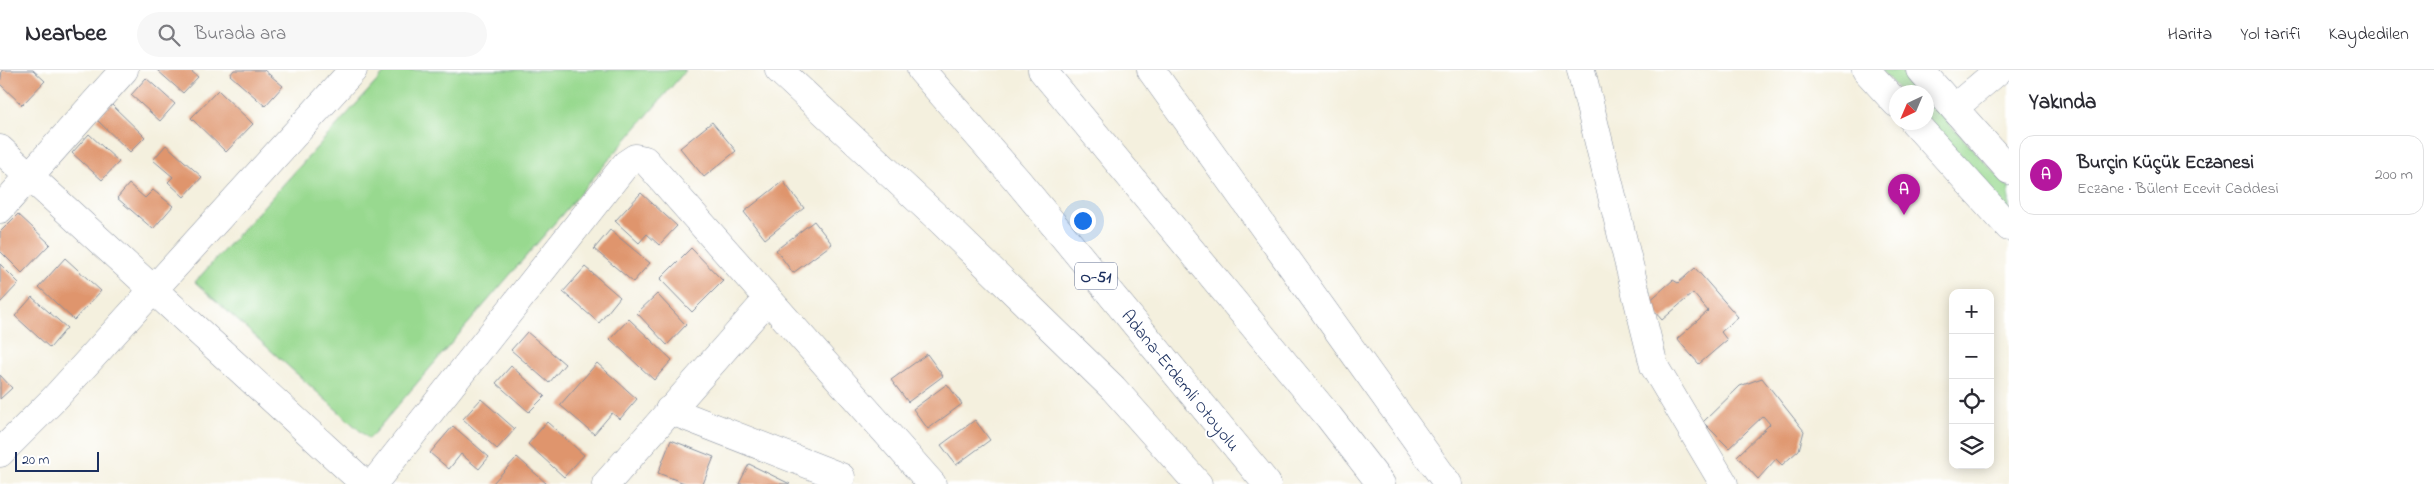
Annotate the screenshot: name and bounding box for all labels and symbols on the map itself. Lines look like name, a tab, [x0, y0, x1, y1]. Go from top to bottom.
north arrow	[1889, 85, 1934, 130]
pin: A	[1888, 174, 1920, 215]
your location	[1070, 208, 1096, 234]
road number: O-51	[1075, 262, 1117, 290]
street label: Adana-Erdemli Otoyolu	[1114, 305, 1245, 458]
scale bar	[15, 449, 99, 472]

